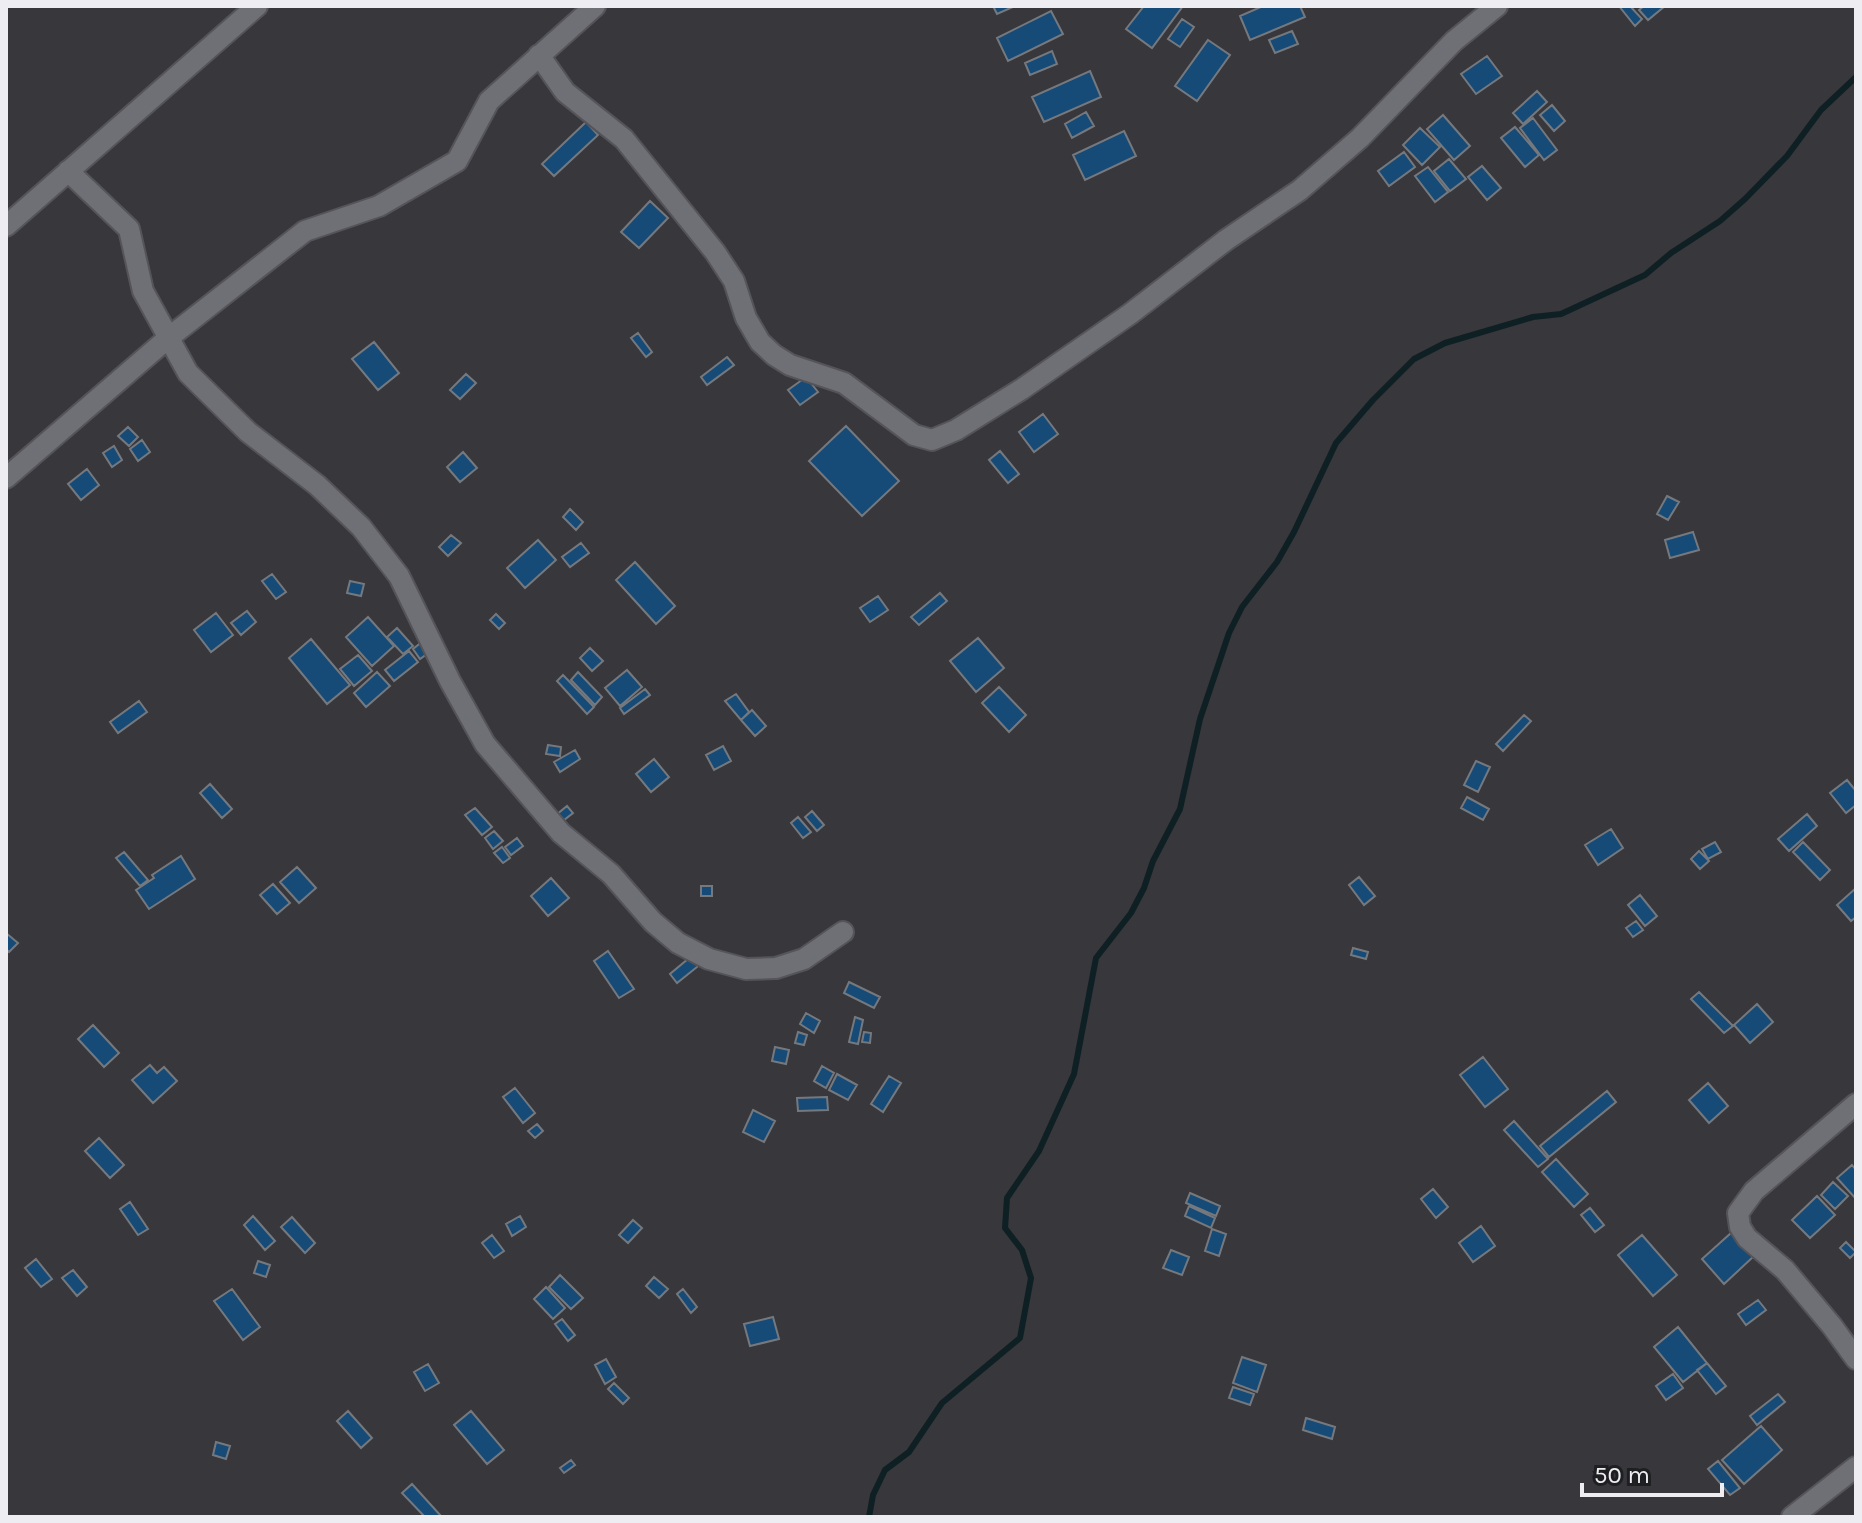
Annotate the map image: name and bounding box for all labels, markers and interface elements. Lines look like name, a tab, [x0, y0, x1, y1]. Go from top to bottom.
scale bar	[1582, 1447, 1722, 1497]
text: 50 m	[1594, 1461, 1650, 1489]

